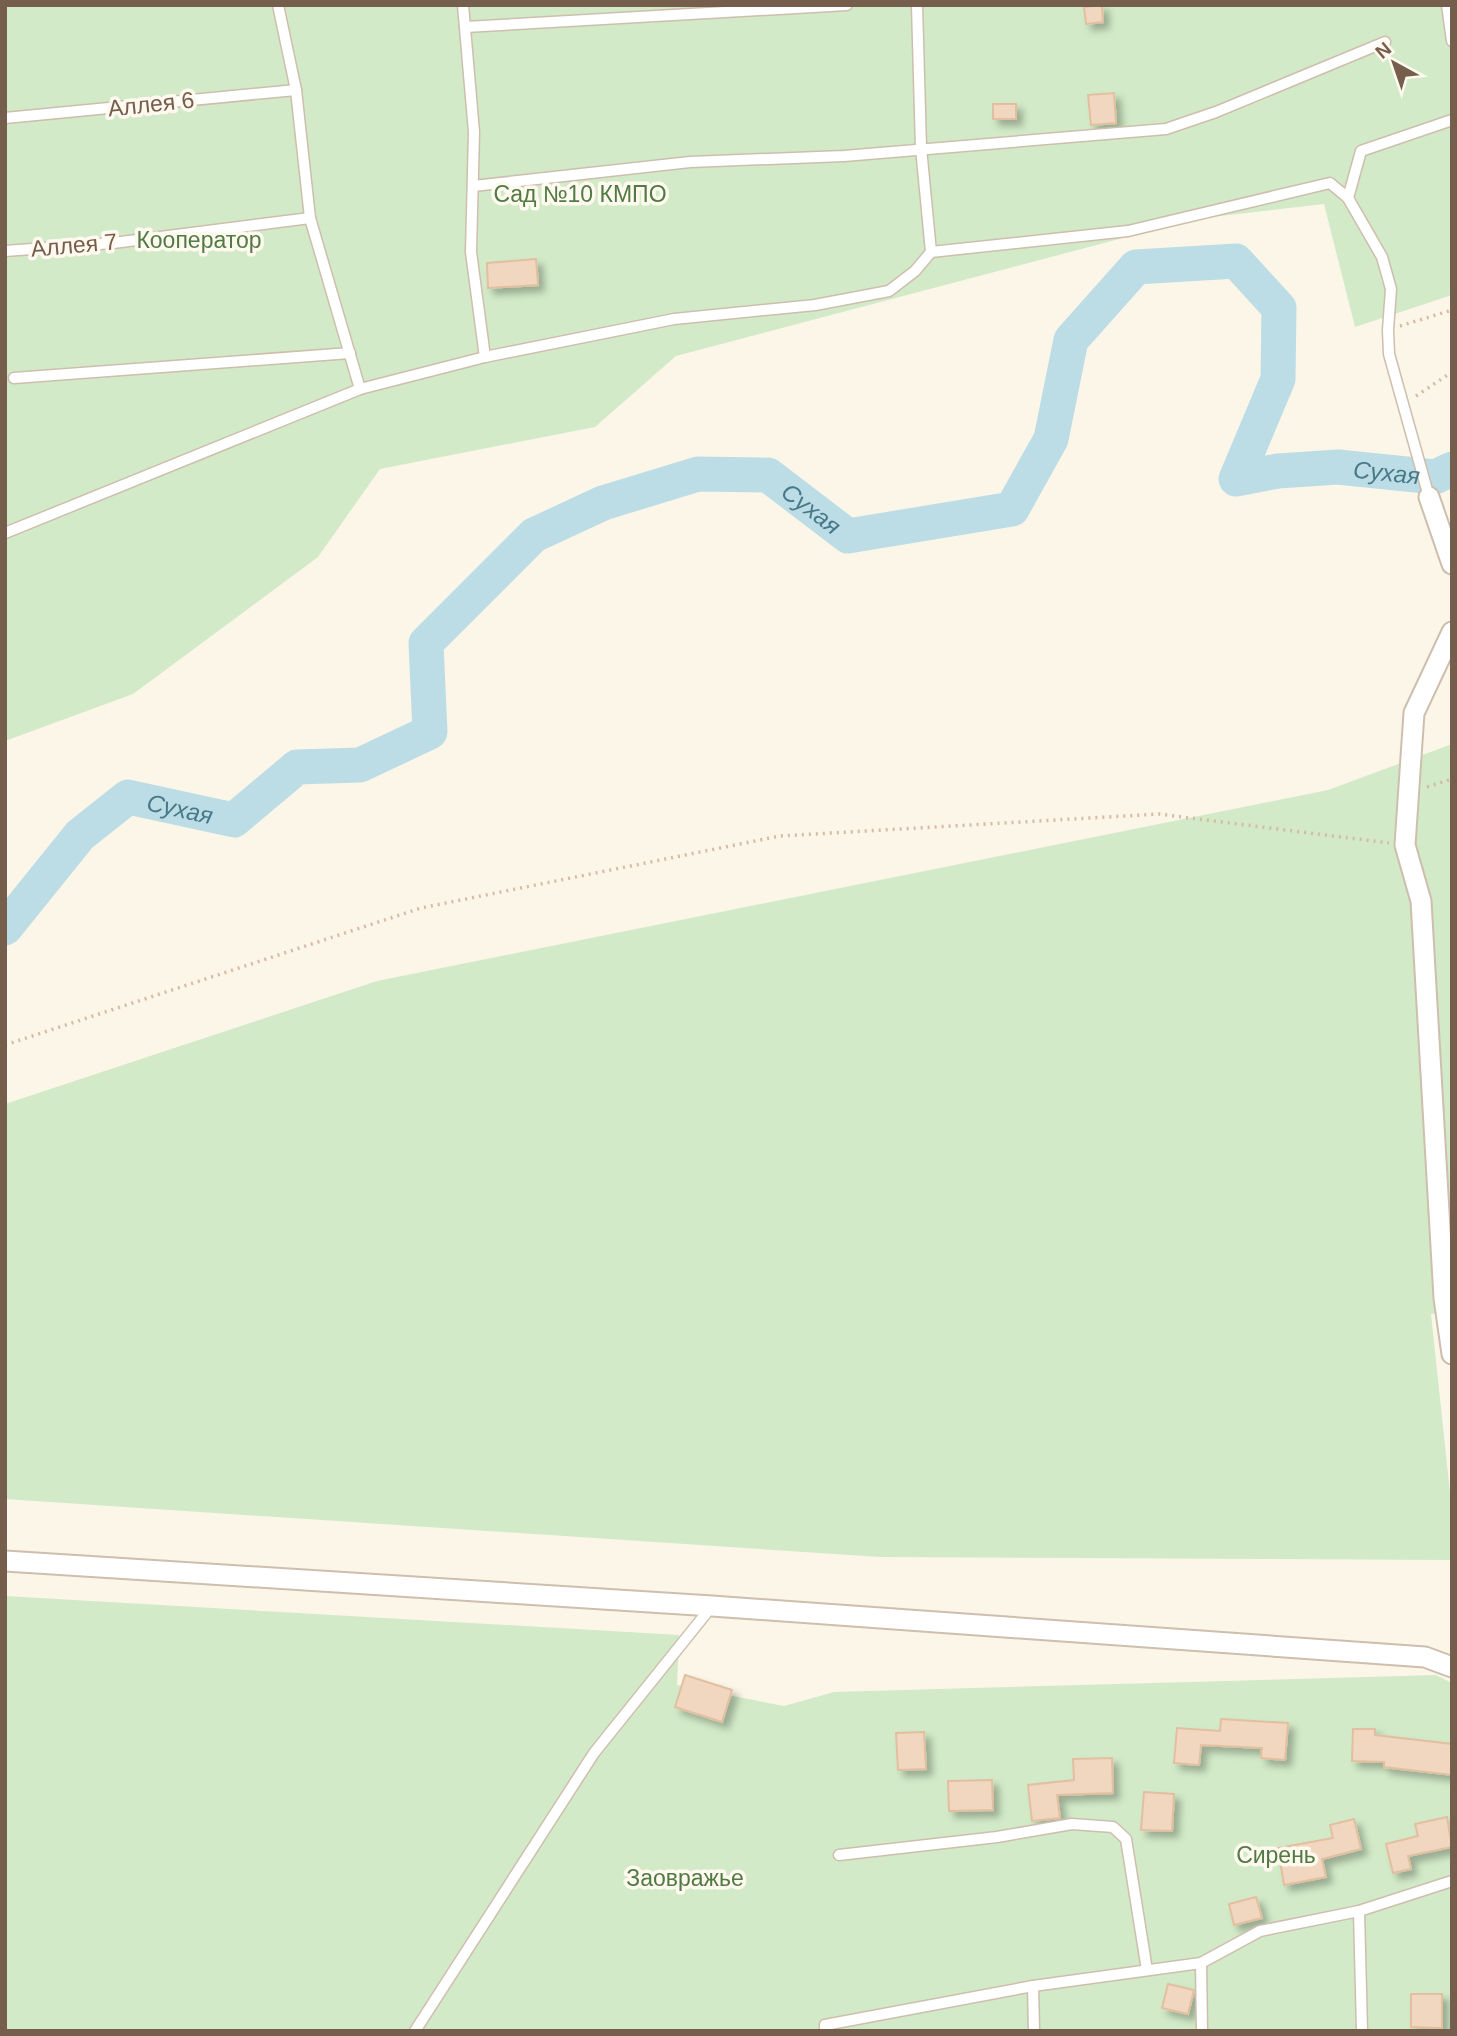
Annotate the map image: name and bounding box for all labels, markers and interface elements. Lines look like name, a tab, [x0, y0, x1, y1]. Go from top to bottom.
north arrow	[1359, 28, 1429, 98]
text: N	[1371, 38, 1395, 63]
street label: Аллея 6	[107, 87, 195, 121]
park label: Сад №10 КМПО	[493, 181, 667, 207]
park label: Кооператор	[136, 227, 262, 253]
street label: Аллея 7	[30, 228, 118, 262]
water label: Сухая	[1352, 455, 1422, 489]
water label: Сухая	[777, 477, 847, 539]
water label: Сухая	[144, 788, 216, 829]
park label: Сирень	[1236, 1842, 1316, 1868]
park label: Заовражье	[626, 1865, 744, 1891]

